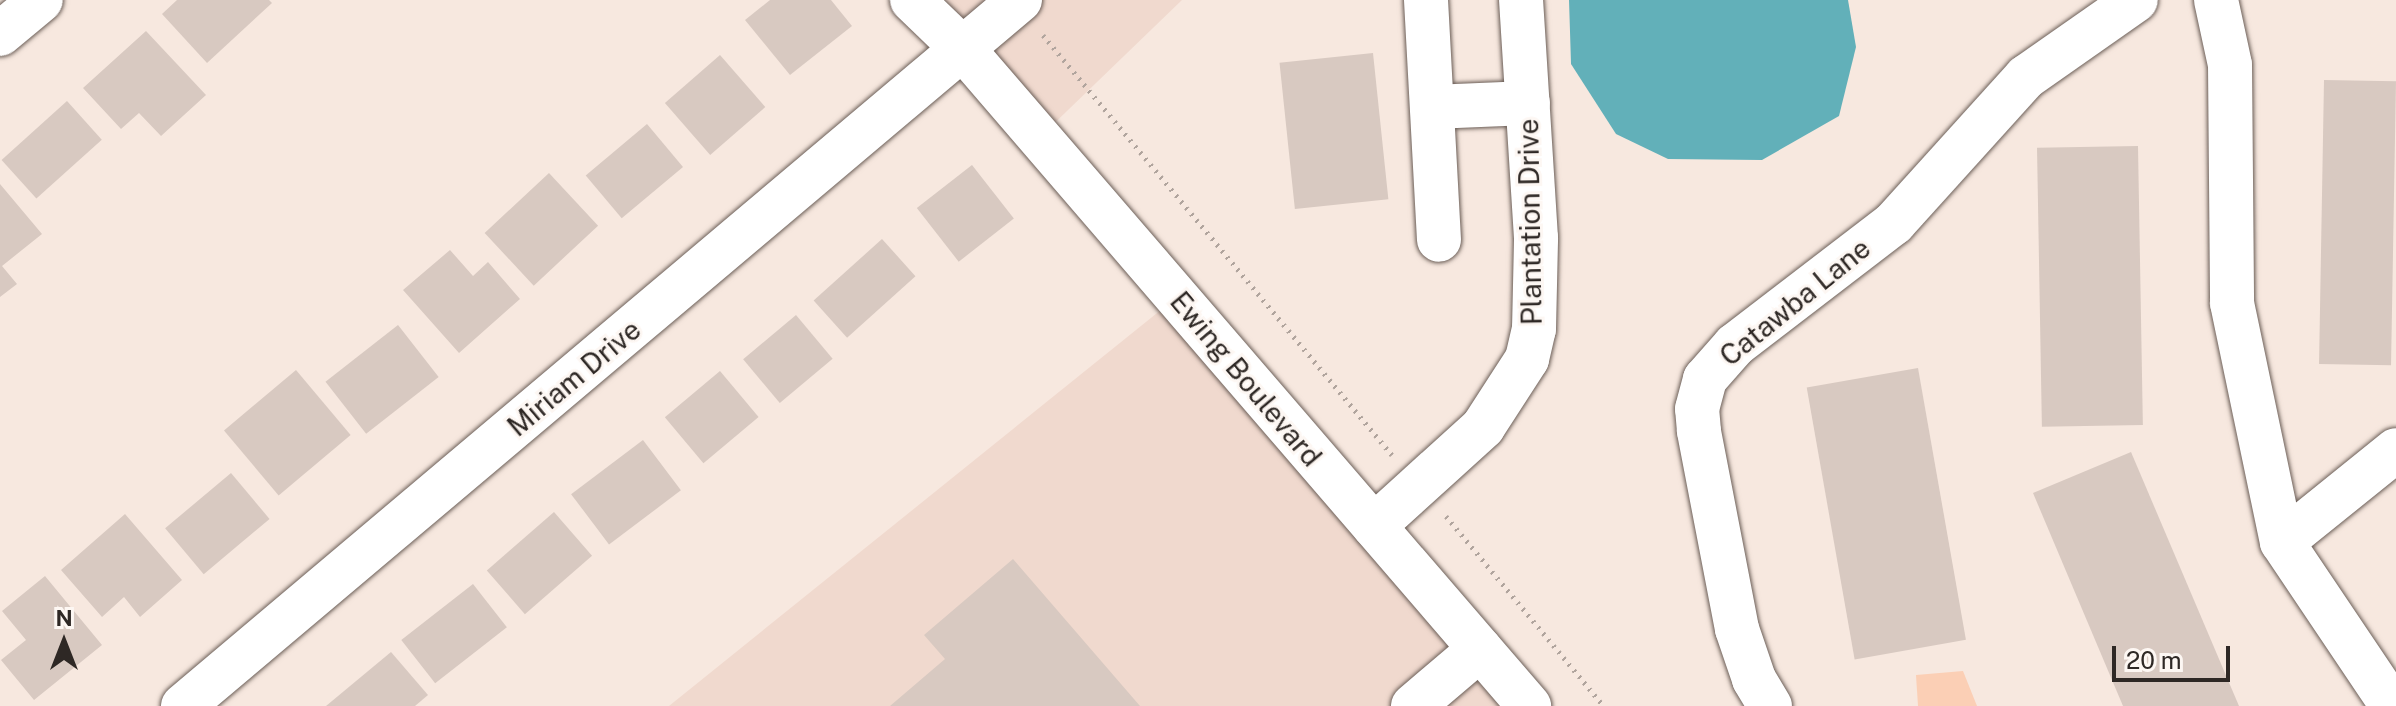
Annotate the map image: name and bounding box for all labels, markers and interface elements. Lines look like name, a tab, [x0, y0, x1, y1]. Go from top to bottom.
street label: Plantation Drive	[1511, 118, 1549, 326]
street label: Catawba Lane	[1713, 231, 1877, 373]
street label: Ewing Boulevard	[1163, 285, 1329, 473]
street label: Miriam Drive	[501, 313, 647, 443]
north arrow	[24, 602, 104, 682]
text: N	[55, 605, 73, 631]
scale bar	[2116, 630, 2234, 680]
text: 20 m	[2126, 646, 2182, 674]

